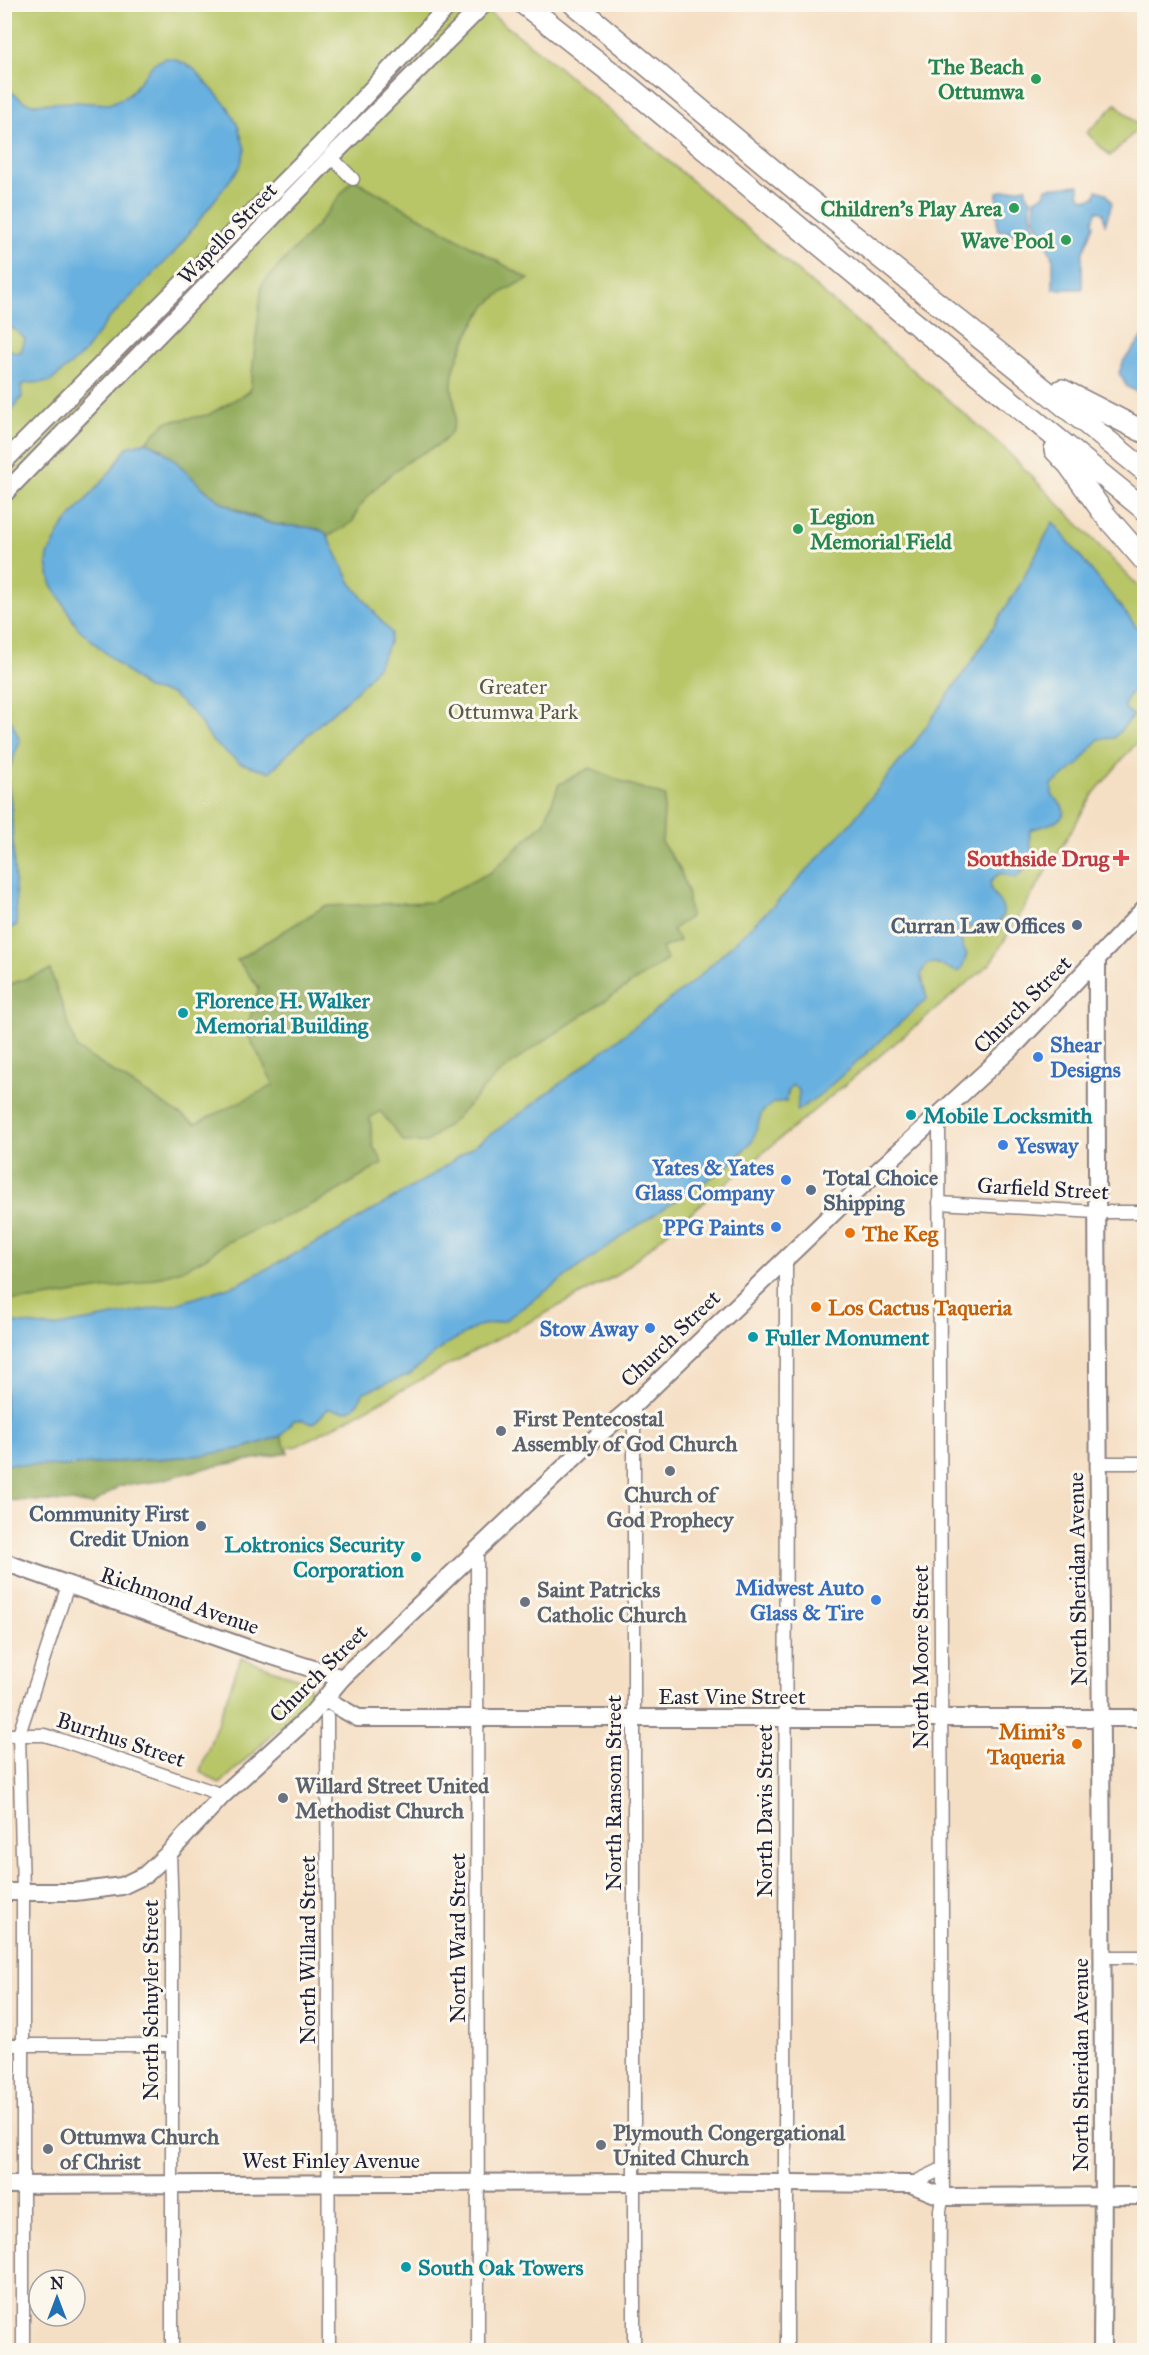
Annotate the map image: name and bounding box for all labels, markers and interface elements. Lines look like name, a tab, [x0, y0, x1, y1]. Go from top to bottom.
place label: The Beach Ottumwa	[927, 53, 1025, 105]
marker: The Beach Ottumwa	[1029, 72, 1043, 86]
street label: Wapello Street	[172, 176, 283, 290]
place label: Children's Play Area	[821, 195, 1003, 222]
marker: Children's Play Area	[1007, 201, 1021, 215]
place label: Wave Pool	[960, 227, 1055, 254]
marker: Wave Pool	[1059, 233, 1073, 247]
place label: Legion Memorial Field	[810, 503, 953, 555]
marker: Legion Memorial Field	[791, 522, 805, 536]
park label: Greater Ottumwa Park	[448, 673, 579, 725]
place label: Southside Drug	[967, 845, 1110, 872]
marker: Southside Drug	[1114, 851, 1128, 865]
place label: Curran Law Offices	[891, 912, 1065, 939]
marker: Curran Law Offices	[1070, 918, 1084, 932]
street label: Church Street	[968, 949, 1077, 1059]
place label: Florence H. Walker Memorial Building	[195, 987, 370, 1039]
marker: Florence H. Walker Memorial Building	[176, 1006, 190, 1020]
place label: Shear Designs	[1050, 1031, 1121, 1083]
marker: Shear Designs	[1031, 1050, 1045, 1064]
place label: Mobile Locksmith	[923, 1102, 1093, 1129]
marker: Mobile Locksmith	[904, 1108, 918, 1122]
place label: Yesway	[1014, 1132, 1080, 1159]
marker: Yesway	[996, 1138, 1010, 1152]
place label: Yates & Yates Glass Company	[635, 1154, 776, 1206]
place label: Total Choice Shipping	[822, 1164, 938, 1216]
street label: Garfield Street	[976, 1172, 1110, 1205]
marker: Yates & Yates Glass Company	[779, 1173, 793, 1187]
marker: Total Choice Shipping	[804, 1183, 818, 1197]
place label: PPG Paints	[663, 1214, 764, 1241]
marker: PPG Paints	[769, 1220, 783, 1234]
place label: The Keg	[861, 1220, 939, 1247]
marker: The Keg	[843, 1226, 857, 1240]
street label: Church Street	[615, 1284, 726, 1392]
place label: Los Cactus Taqueria	[828, 1294, 1013, 1321]
marker: Los Cactus Taqueria	[809, 1300, 823, 1314]
place label: Stow Away	[539, 1315, 640, 1342]
marker: Stow Away	[643, 1321, 657, 1335]
place label: Fuller Monument	[765, 1324, 929, 1351]
marker: Fuller Monument	[746, 1330, 760, 1344]
place label: First Pentecostal Assembly of God Church	[511, 1405, 738, 1457]
marker: First Pentecostal Assembly of God Church	[494, 1424, 508, 1438]
marker: Church of God Prophecy	[663, 1464, 677, 1478]
street label: North Sheridan Avenue	[1062, 1472, 1093, 1686]
place label: Church of God Prophecy	[607, 1481, 735, 1533]
place label: Community First Credit Union	[29, 1500, 189, 1552]
marker: Community First Credit Union	[194, 1519, 208, 1533]
place label: Loktronics Security Corporation	[224, 1531, 406, 1583]
marker: Loktronics Security Corporation	[409, 1550, 423, 1564]
street label: Richmond Avenue	[97, 1561, 263, 1640]
street label: North Moore Street	[907, 1565, 934, 1749]
place label: Midwest Auto Glass & Tire	[735, 1574, 864, 1626]
place label: Saint Patricks Catholic Church	[537, 1576, 688, 1628]
marker: Midwest Auto Glass & Tire	[869, 1593, 883, 1607]
marker: Saint Patricks Catholic Church	[518, 1595, 532, 1609]
street label: Church Street	[264, 1618, 373, 1728]
street label: East Vine Street	[658, 1683, 806, 1710]
street label: North Ransom Street	[600, 1695, 627, 1891]
street label: Burrhus Street	[53, 1706, 189, 1773]
place label: Mimi's Taqueria	[986, 1718, 1066, 1770]
street label: North Davis Street	[751, 1724, 778, 1898]
marker: Mimi's Taqueria	[1070, 1737, 1084, 1751]
place label: Willard Street United Methodist Church	[295, 1772, 490, 1824]
marker: Willard Street United Methodist Church	[276, 1791, 290, 1805]
street label: North Ward Street	[444, 1853, 471, 2023]
street label: North Willard Street	[294, 1855, 321, 2045]
street label: North Schuyler Street	[137, 1899, 164, 2100]
street label: North Sheridan Avenue	[1067, 1958, 1094, 2172]
place label: Plymouth Congergational United Church	[613, 2119, 846, 2171]
place label: Ottumwa Church of Christ	[60, 2123, 220, 2175]
marker: Plymouth Congergational United Church	[594, 2138, 608, 2152]
marker: Ottumwa Church of Christ	[41, 2142, 55, 2156]
street label: West Finley Avenue	[242, 2147, 420, 2174]
place label: South Oak Towers	[418, 2254, 583, 2281]
marker: South Oak Towers	[399, 2260, 413, 2274]
north arrow	[27, 2268, 87, 2328]
text: N	[50, 2274, 64, 2293]

